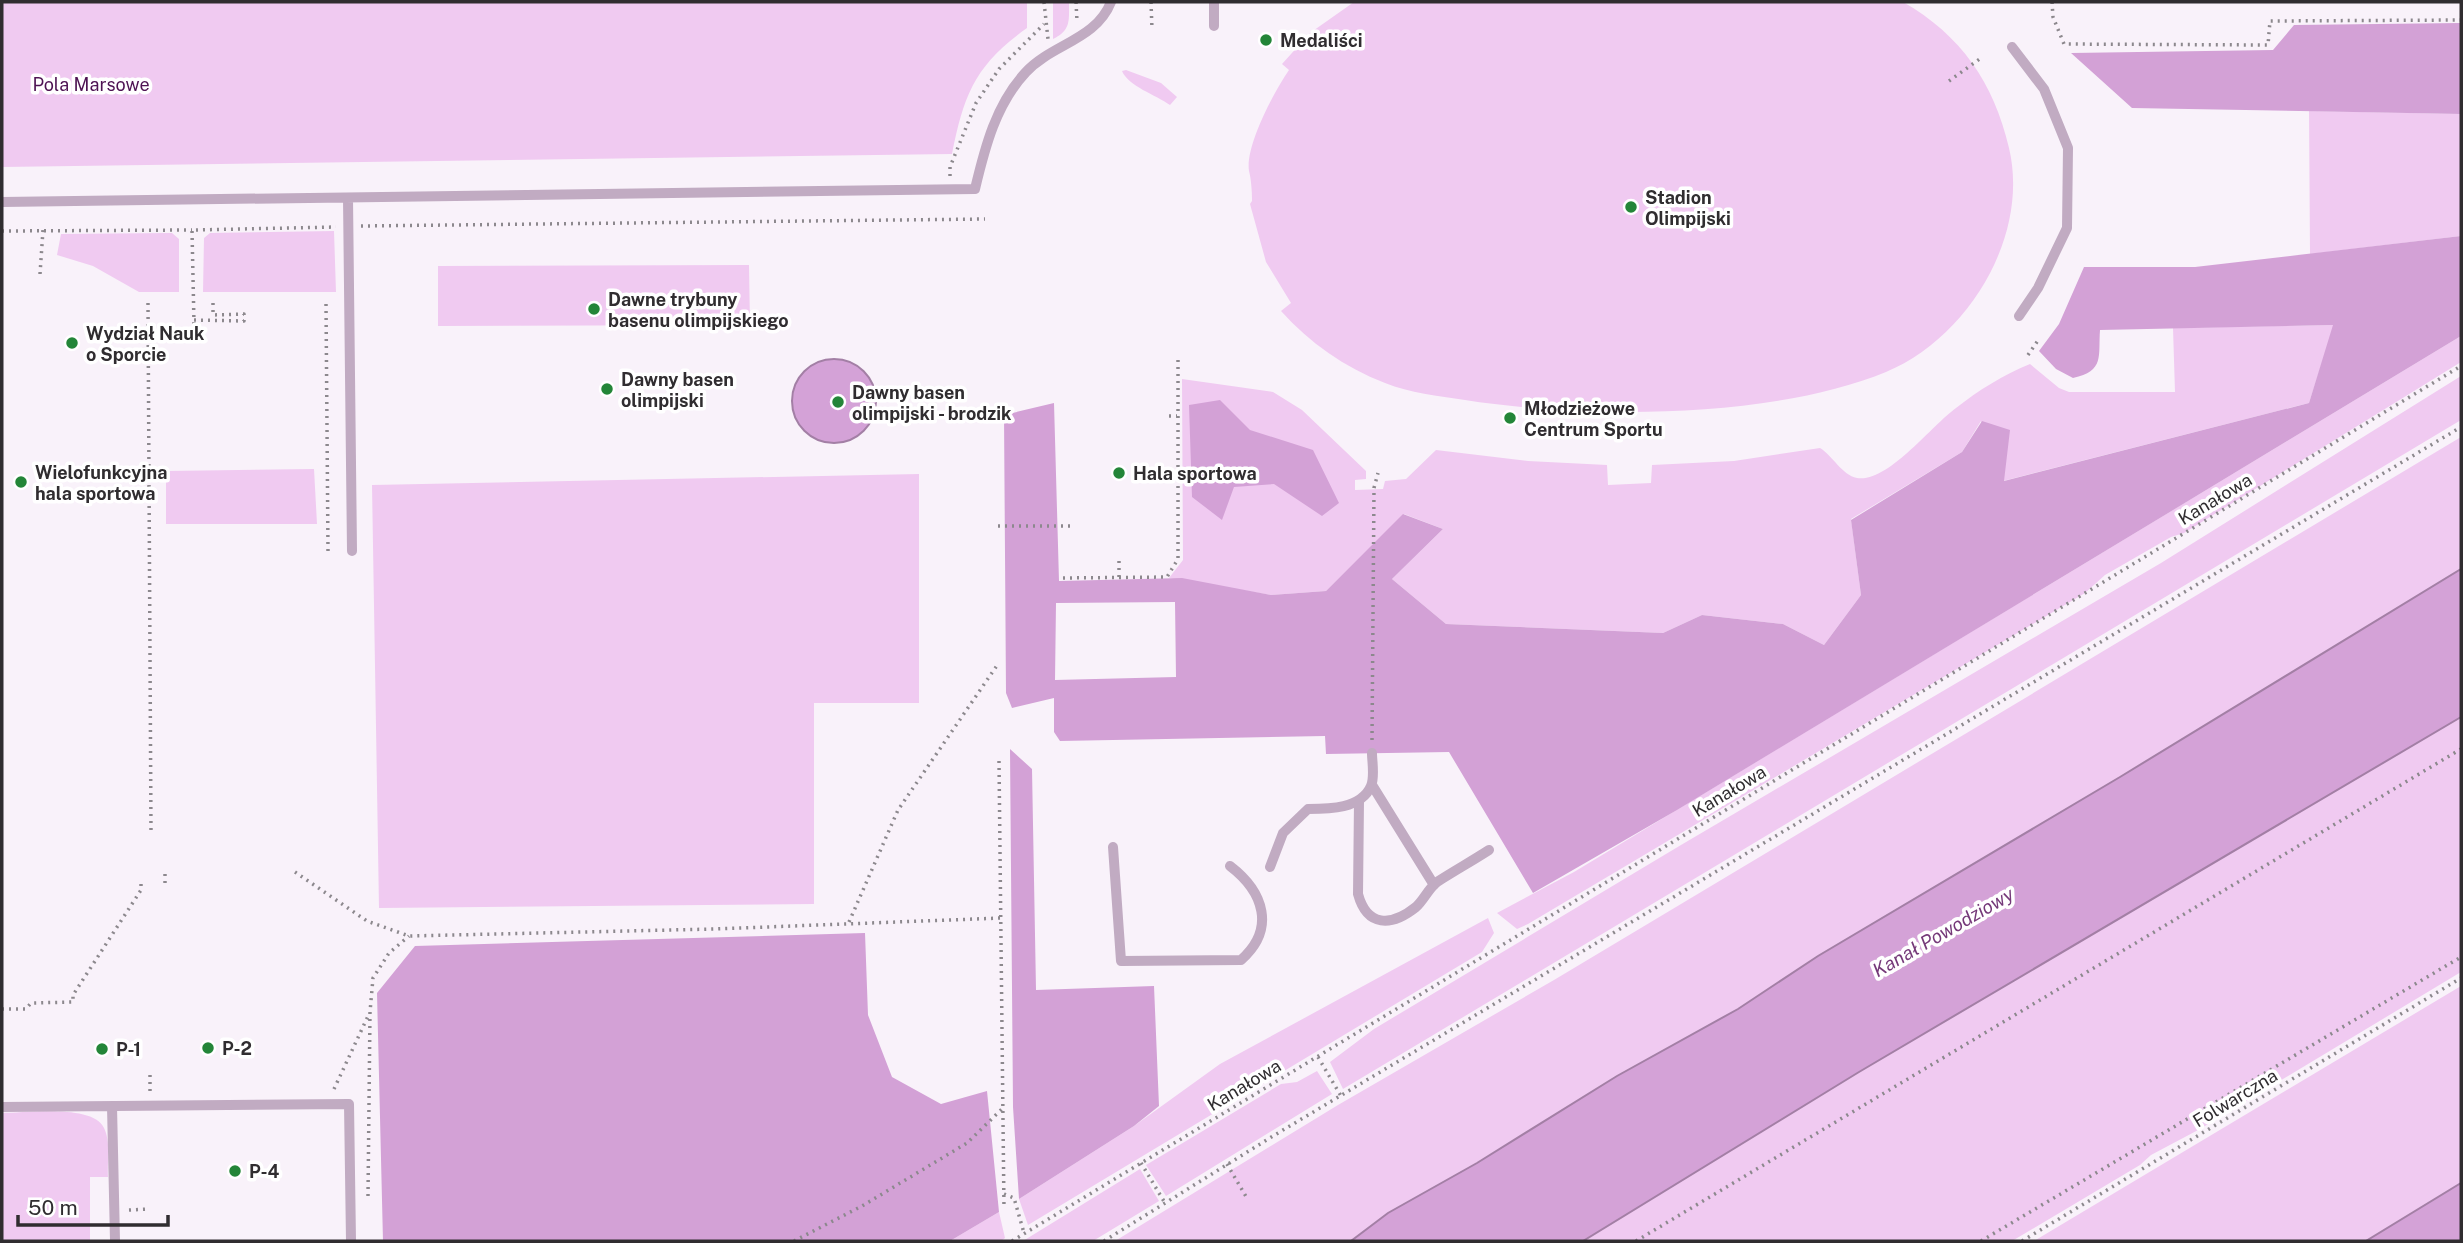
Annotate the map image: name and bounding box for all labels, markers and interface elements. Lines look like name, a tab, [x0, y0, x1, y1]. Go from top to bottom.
place label: Medaliści	[1280, 30, 1363, 51]
marker: Medaliści	[1258, 32, 1274, 48]
park label: Pola Marsowe	[32, 74, 150, 95]
place label: Stadion Olimpijski	[1645, 187, 1731, 229]
marker: Stadion Olimpijski	[1623, 199, 1639, 215]
place label: Dawne trybuny basenu olimpijskiego	[608, 289, 789, 331]
marker: Dawne trybuny basenu olimpijskiego	[586, 301, 602, 317]
place label: Wydział Nauk o Sporcie	[86, 323, 205, 365]
marker: Wydział Nauk o Sporcie	[64, 335, 80, 351]
place label: Dawny basen olimpijski	[621, 369, 734, 411]
marker: Dawny basen olimpijski	[599, 381, 615, 397]
place label: Dawny basen olimpijski - brodzik	[852, 382, 1012, 424]
marker: Dawny basen olimpijski - brodzik	[830, 394, 846, 410]
place label: Młodzieżowe Centrum Sportu	[1524, 398, 1663, 440]
marker: Młodzieżowe Centrum Sportu	[1502, 410, 1518, 426]
place label: Wielofunkcyjna hala sportowa	[35, 462, 167, 504]
place label: Hala sportowa	[1133, 463, 1257, 484]
marker: Hala sportowa	[1111, 465, 1127, 481]
street label: Kanałowa	[2174, 469, 2256, 529]
marker: Wielofunkcyjna hala sportowa	[13, 474, 29, 490]
street label: Kanałowa	[1688, 761, 1770, 821]
water label: Kanał Powodziowy	[1869, 883, 2018, 981]
place label: P-2	[222, 1038, 252, 1059]
place label: P-1	[116, 1039, 141, 1060]
marker: P-2	[200, 1040, 216, 1056]
marker: P-1	[94, 1041, 110, 1057]
street label: Kanałowa	[1203, 1055, 1285, 1115]
street label: Folwarczna	[2189, 1065, 2281, 1131]
place label: P-4	[249, 1161, 279, 1182]
marker: P-4	[227, 1163, 243, 1179]
scale bar	[18, 1184, 168, 1228]
text: 50 m	[28, 1195, 78, 1220]

